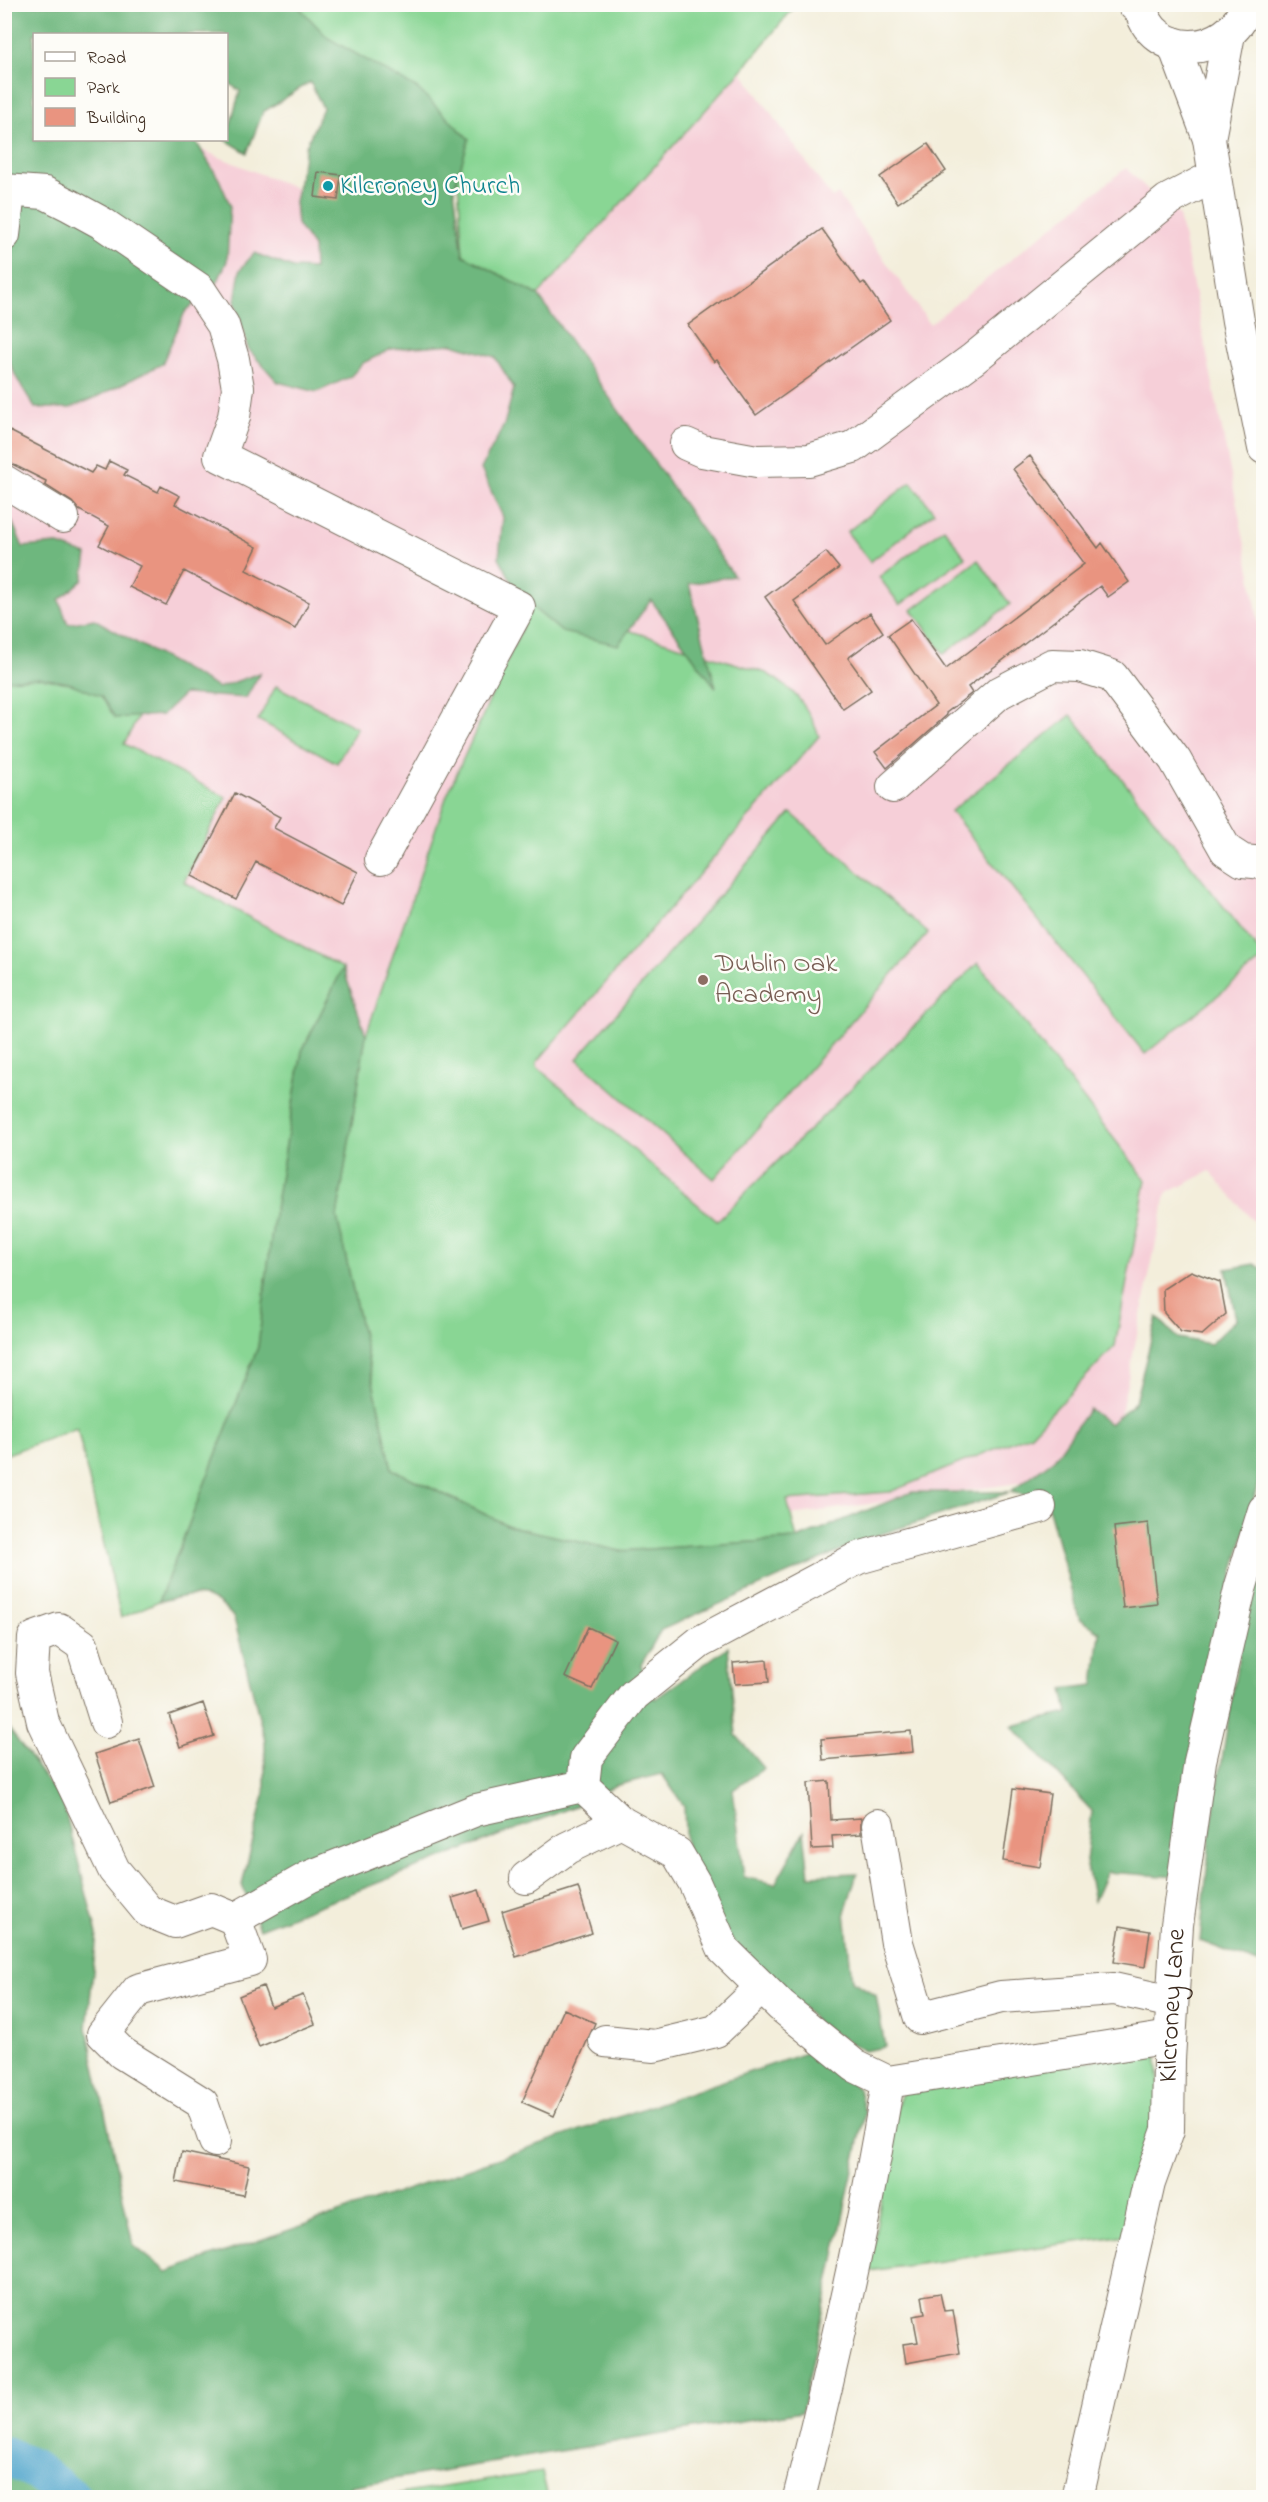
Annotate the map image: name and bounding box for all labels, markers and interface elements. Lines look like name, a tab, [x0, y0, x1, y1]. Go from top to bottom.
legend	[33, 33, 228, 141]
text: Road	[87, 46, 126, 72]
text: Park	[87, 76, 120, 102]
text: Building	[86, 106, 146, 133]
place label: Kilcroney Church	[340, 167, 520, 206]
marker: Kilcroney Church	[321, 179, 335, 193]
place label: Dublin Oak Academy	[714, 945, 837, 1015]
marker: Dublin Oak Academy	[696, 973, 710, 987]
street label: Kilcroney Lane	[1149, 1927, 1196, 2083]

